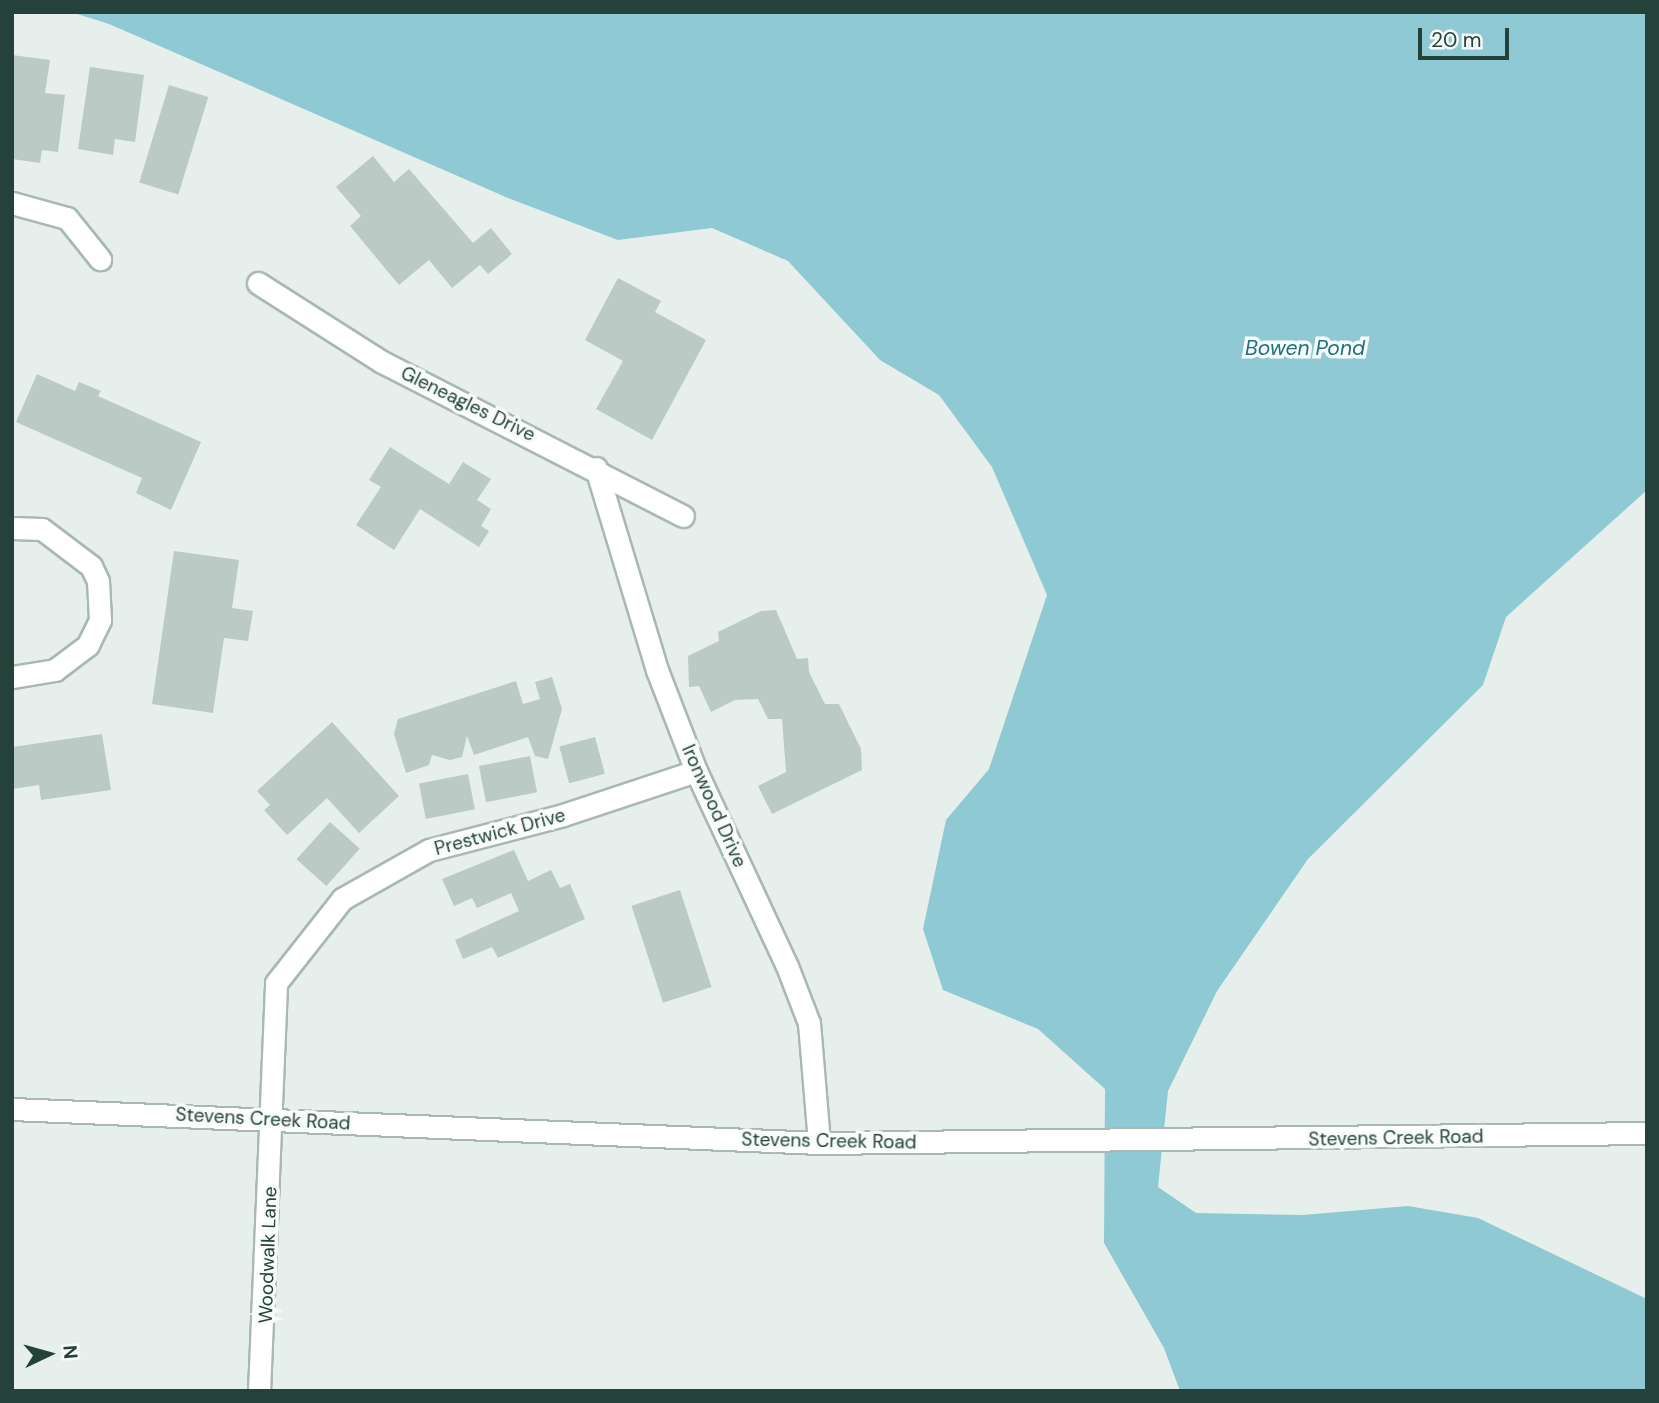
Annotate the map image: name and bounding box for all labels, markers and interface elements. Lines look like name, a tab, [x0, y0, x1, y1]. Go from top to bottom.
scale bar	[1421, 14, 1512, 58]
text: 20 m	[1431, 26, 1482, 54]
water label: Bowen Pond	[1245, 335, 1365, 361]
street label: Gleneagles Drive	[397, 362, 539, 446]
street label: Ironwood Drive	[677, 741, 751, 871]
street label: Prestwick Drive	[432, 804, 568, 860]
street label: Stevens Creek Road	[175, 1103, 351, 1135]
street label: Stevens Creek Road	[1308, 1125, 1484, 1151]
street label: Stevens Creek Road	[741, 1128, 917, 1154]
street label: Woodwalk Lane	[254, 1186, 282, 1324]
north arrow	[14, 1319, 84, 1389]
text: N	[57, 1344, 83, 1360]

